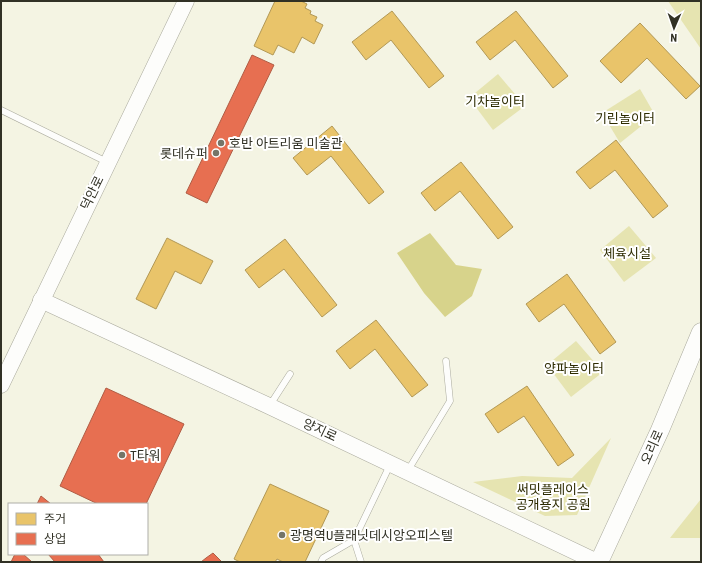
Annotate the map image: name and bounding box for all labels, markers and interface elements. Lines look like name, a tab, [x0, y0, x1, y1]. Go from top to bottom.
north arrow	[654, 8, 694, 48]
text: N	[670, 31, 677, 44]
park label: 기차놀이터	[465, 94, 525, 109]
park label: 기린놀이터	[595, 111, 655, 126]
place label: 호반 아트리움 미술관	[229, 136, 343, 151]
marker: 호반 아트리움 미술관	[216, 138, 226, 148]
place label: 롯데슈퍼	[160, 146, 208, 161]
marker: 롯데슈퍼	[211, 148, 221, 158]
street label: 덕안로	[77, 174, 107, 212]
park label: 체육시설	[603, 246, 651, 261]
park label: 양파놀이터	[544, 361, 604, 376]
street label: 양지로	[301, 416, 339, 444]
street label: 오리로	[638, 428, 666, 466]
place label: T타워	[130, 448, 161, 463]
marker: T타워	[117, 450, 127, 460]
park label: 써밋플레이스 공개용지 공원	[516, 482, 590, 512]
legend	[8, 503, 148, 555]
text: 주거	[44, 512, 66, 526]
place label: 광명역U플래닛데시앙오피스텔	[290, 528, 453, 543]
marker: 광명역U플래닛데시앙오피스텔	[277, 530, 287, 540]
text: 상업	[44, 532, 66, 546]

